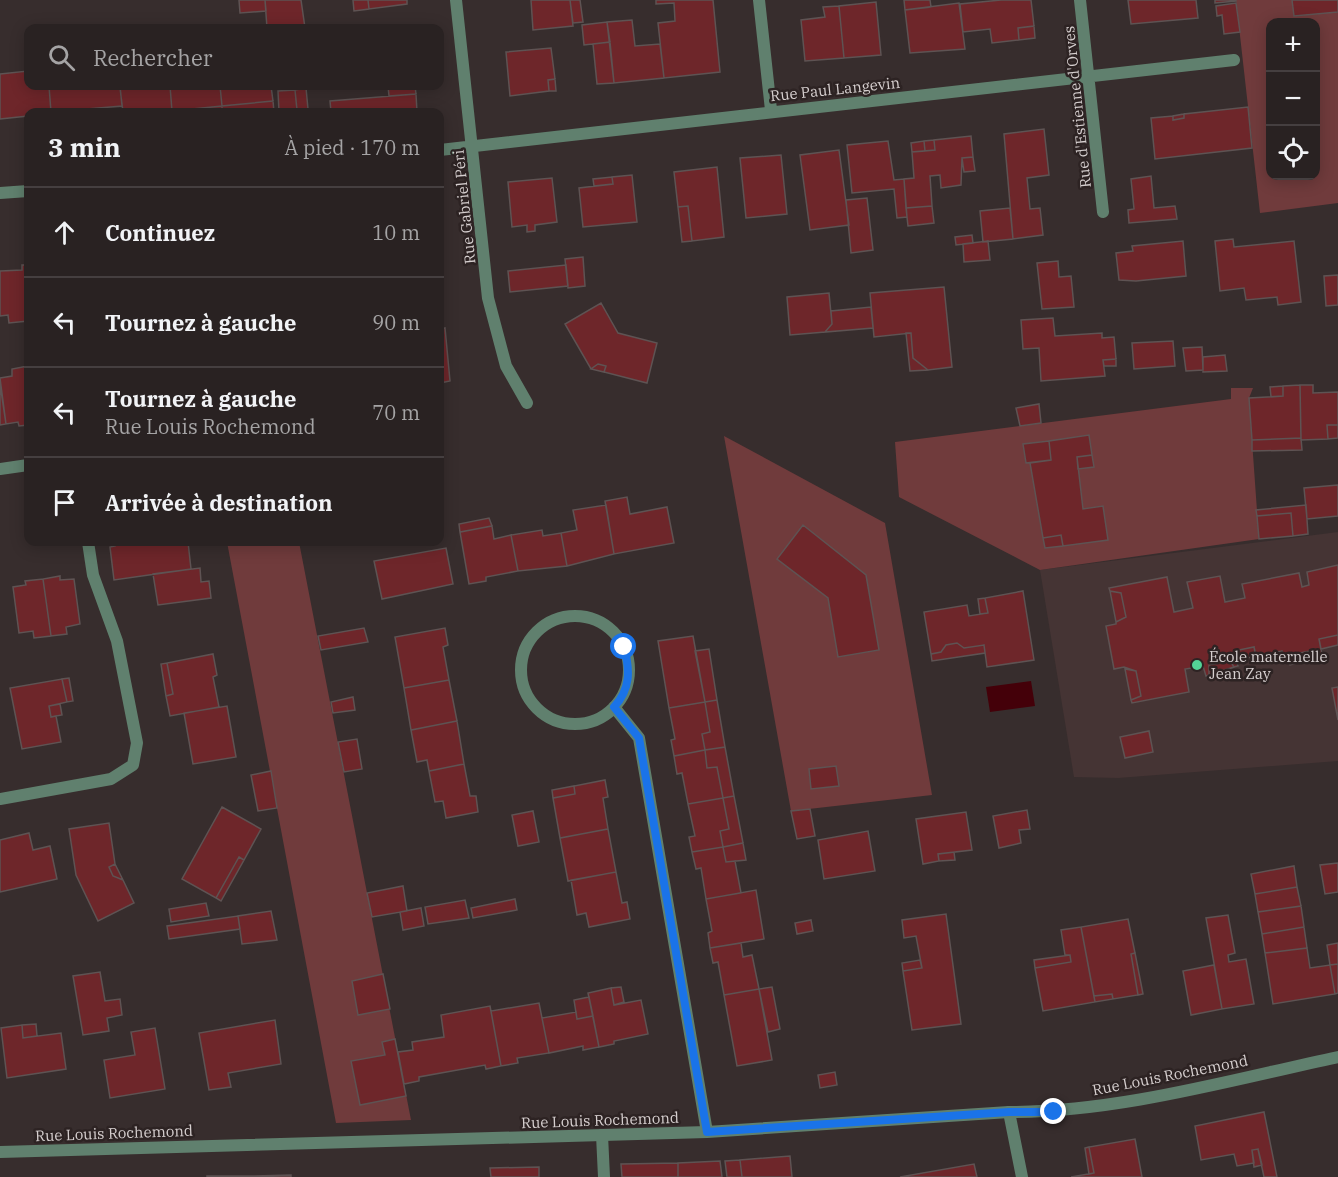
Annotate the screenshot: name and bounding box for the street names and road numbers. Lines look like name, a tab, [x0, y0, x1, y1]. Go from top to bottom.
street label: Rue d'Estienne d'Orves	[1059, 25, 1095, 189]
street label: Rue Paul Langevin	[769, 73, 901, 105]
street label: Rue Gabriel Péri	[449, 149, 479, 265]
street label: Rue Louis Rochemond	[1091, 1051, 1249, 1099]
street label: Rue Louis Rochemond	[521, 1108, 679, 1132]
street label: Rue Louis Rochemond	[35, 1121, 193, 1145]

